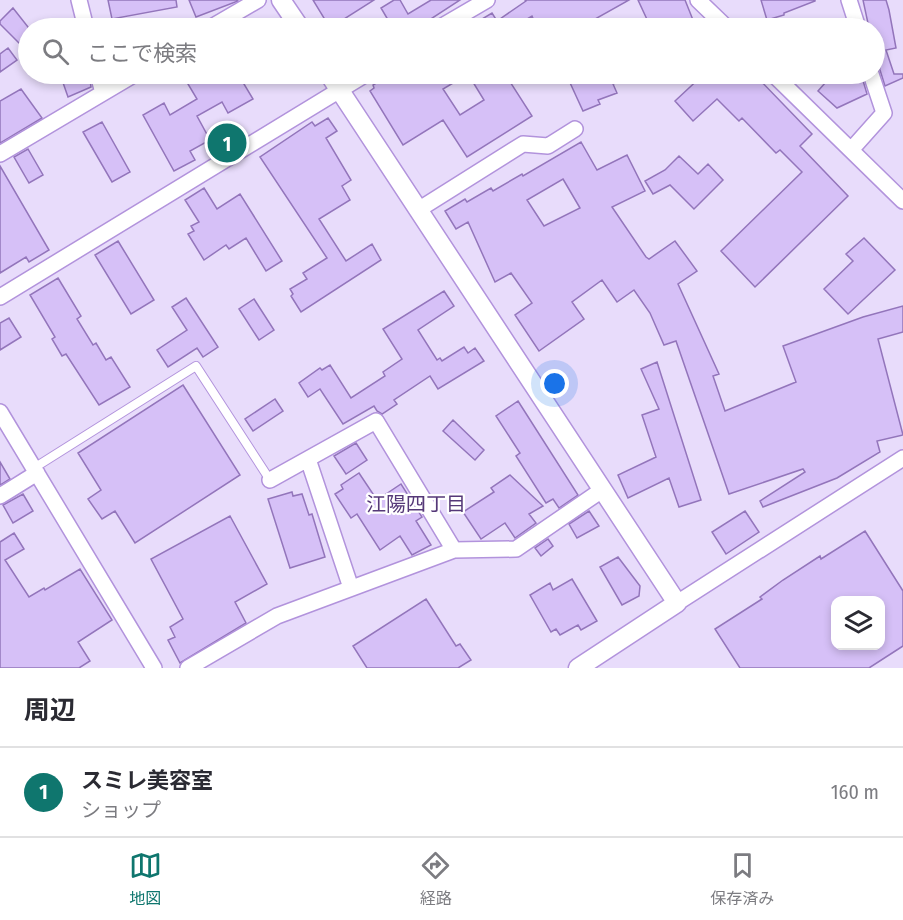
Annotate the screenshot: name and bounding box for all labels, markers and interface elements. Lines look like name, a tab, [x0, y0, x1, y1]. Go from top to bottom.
search box	[18, 18, 885, 84]
icon: search	[39, 35, 72, 68]
text: ここで検索	[87, 40, 197, 67]
pin: 1	[208, 120, 246, 166]
your location	[540, 369, 569, 398]
district label: 江陽四丁目	[366, 492, 466, 516]
map controls	[831, 596, 885, 650]
button: layers	[831, 596, 885, 650]
text: 周辺	[24, 695, 76, 726]
text: スミレ美容室	[81, 767, 213, 794]
text: 1	[39, 780, 48, 804]
text: 160 m	[831, 780, 879, 804]
text: ショップ	[81, 798, 161, 822]
tab: 地図	[129, 849, 162, 909]
tab: 経路	[419, 849, 452, 909]
tab: 保存済み	[710, 849, 774, 909]

